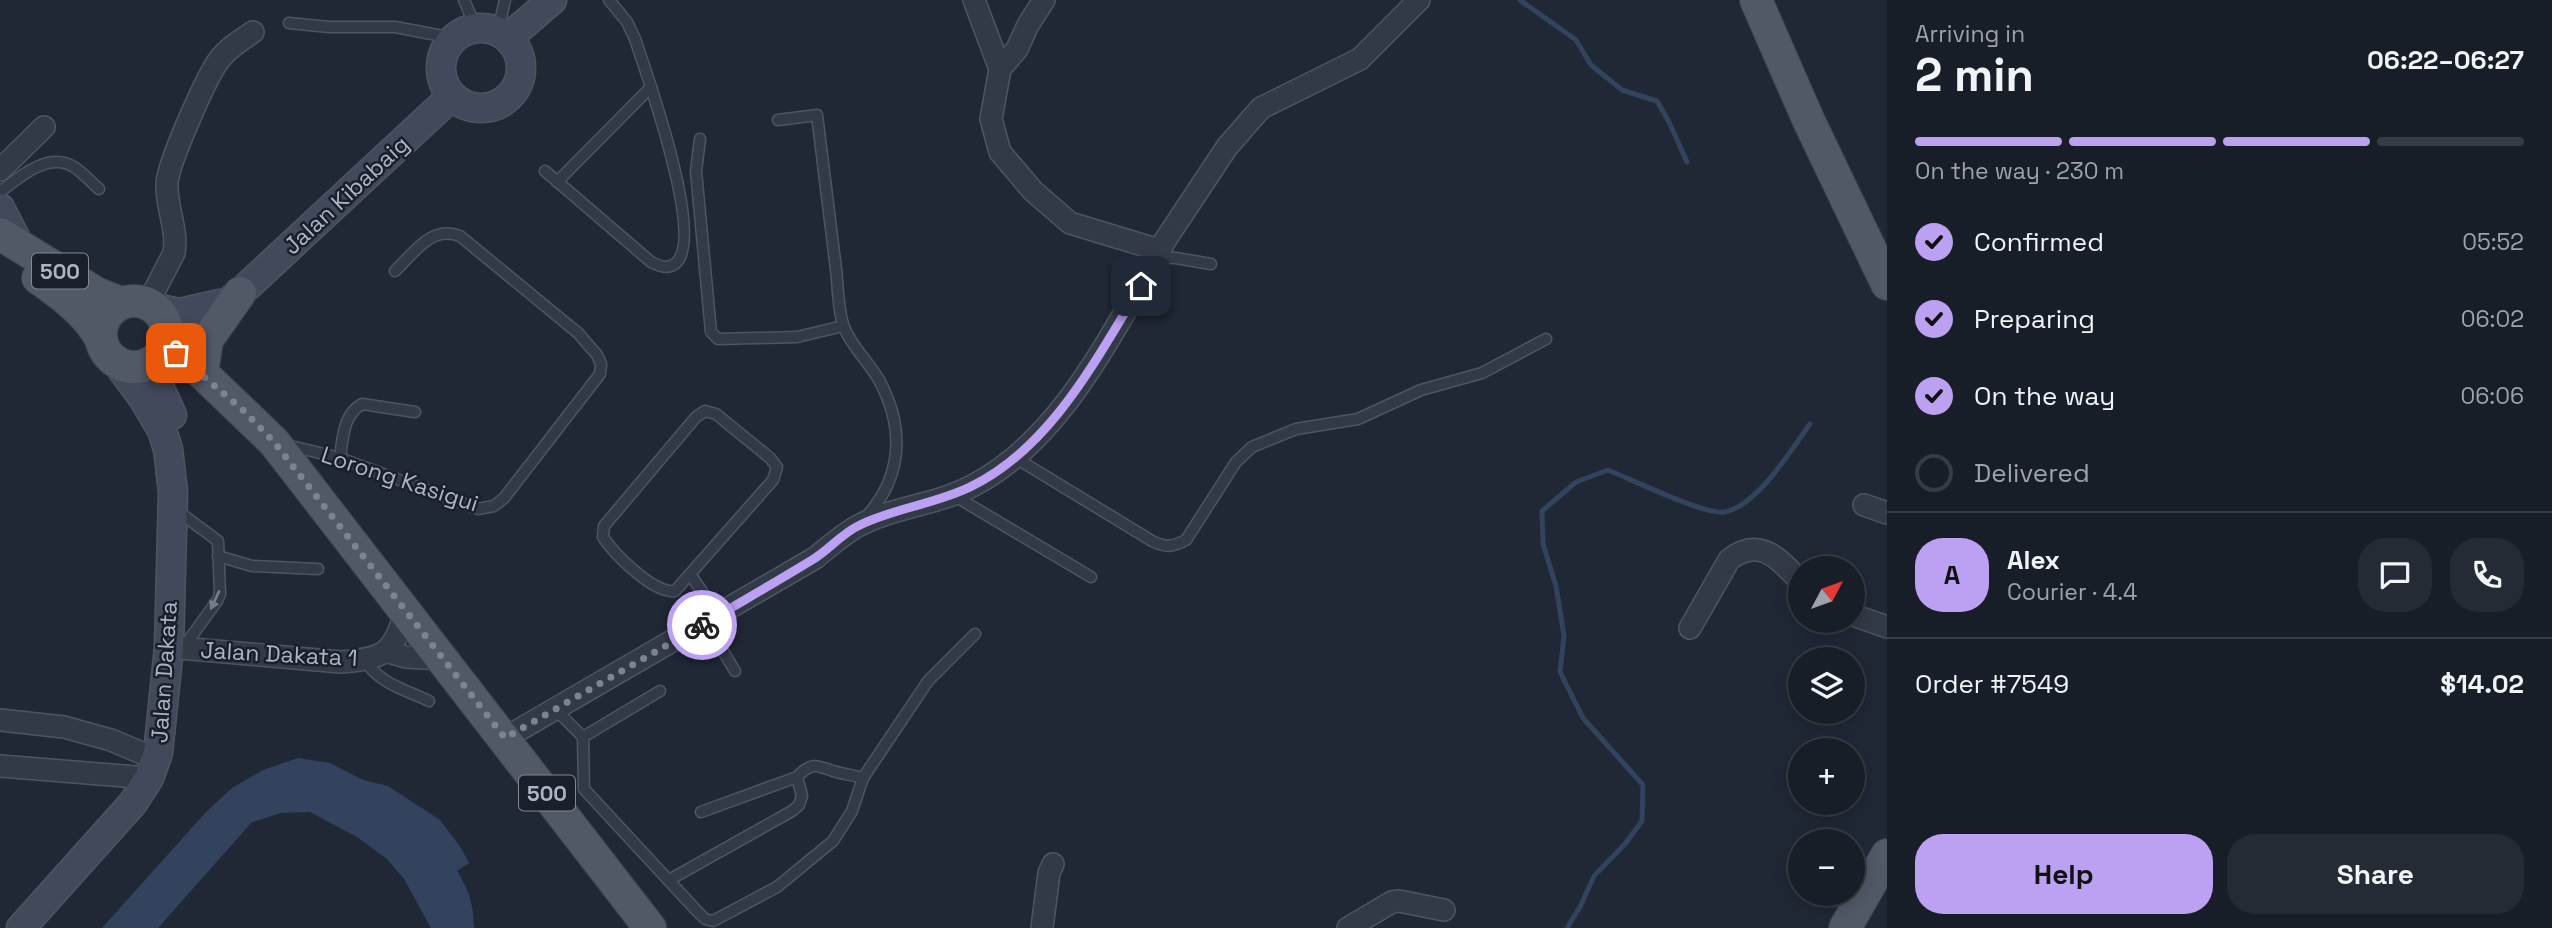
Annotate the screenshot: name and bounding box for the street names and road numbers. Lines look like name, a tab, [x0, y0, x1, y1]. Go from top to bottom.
street label: Jalan Kibabaig	[277, 129, 415, 261]
road number: 500	[32, 254, 88, 288]
street label: Lorong Kasigui	[318, 439, 482, 519]
street label: Jalan Dakata	[144, 600, 184, 744]
street label: Jalan Dakata 1	[200, 635, 358, 673]
road number: 500	[519, 776, 575, 810]

